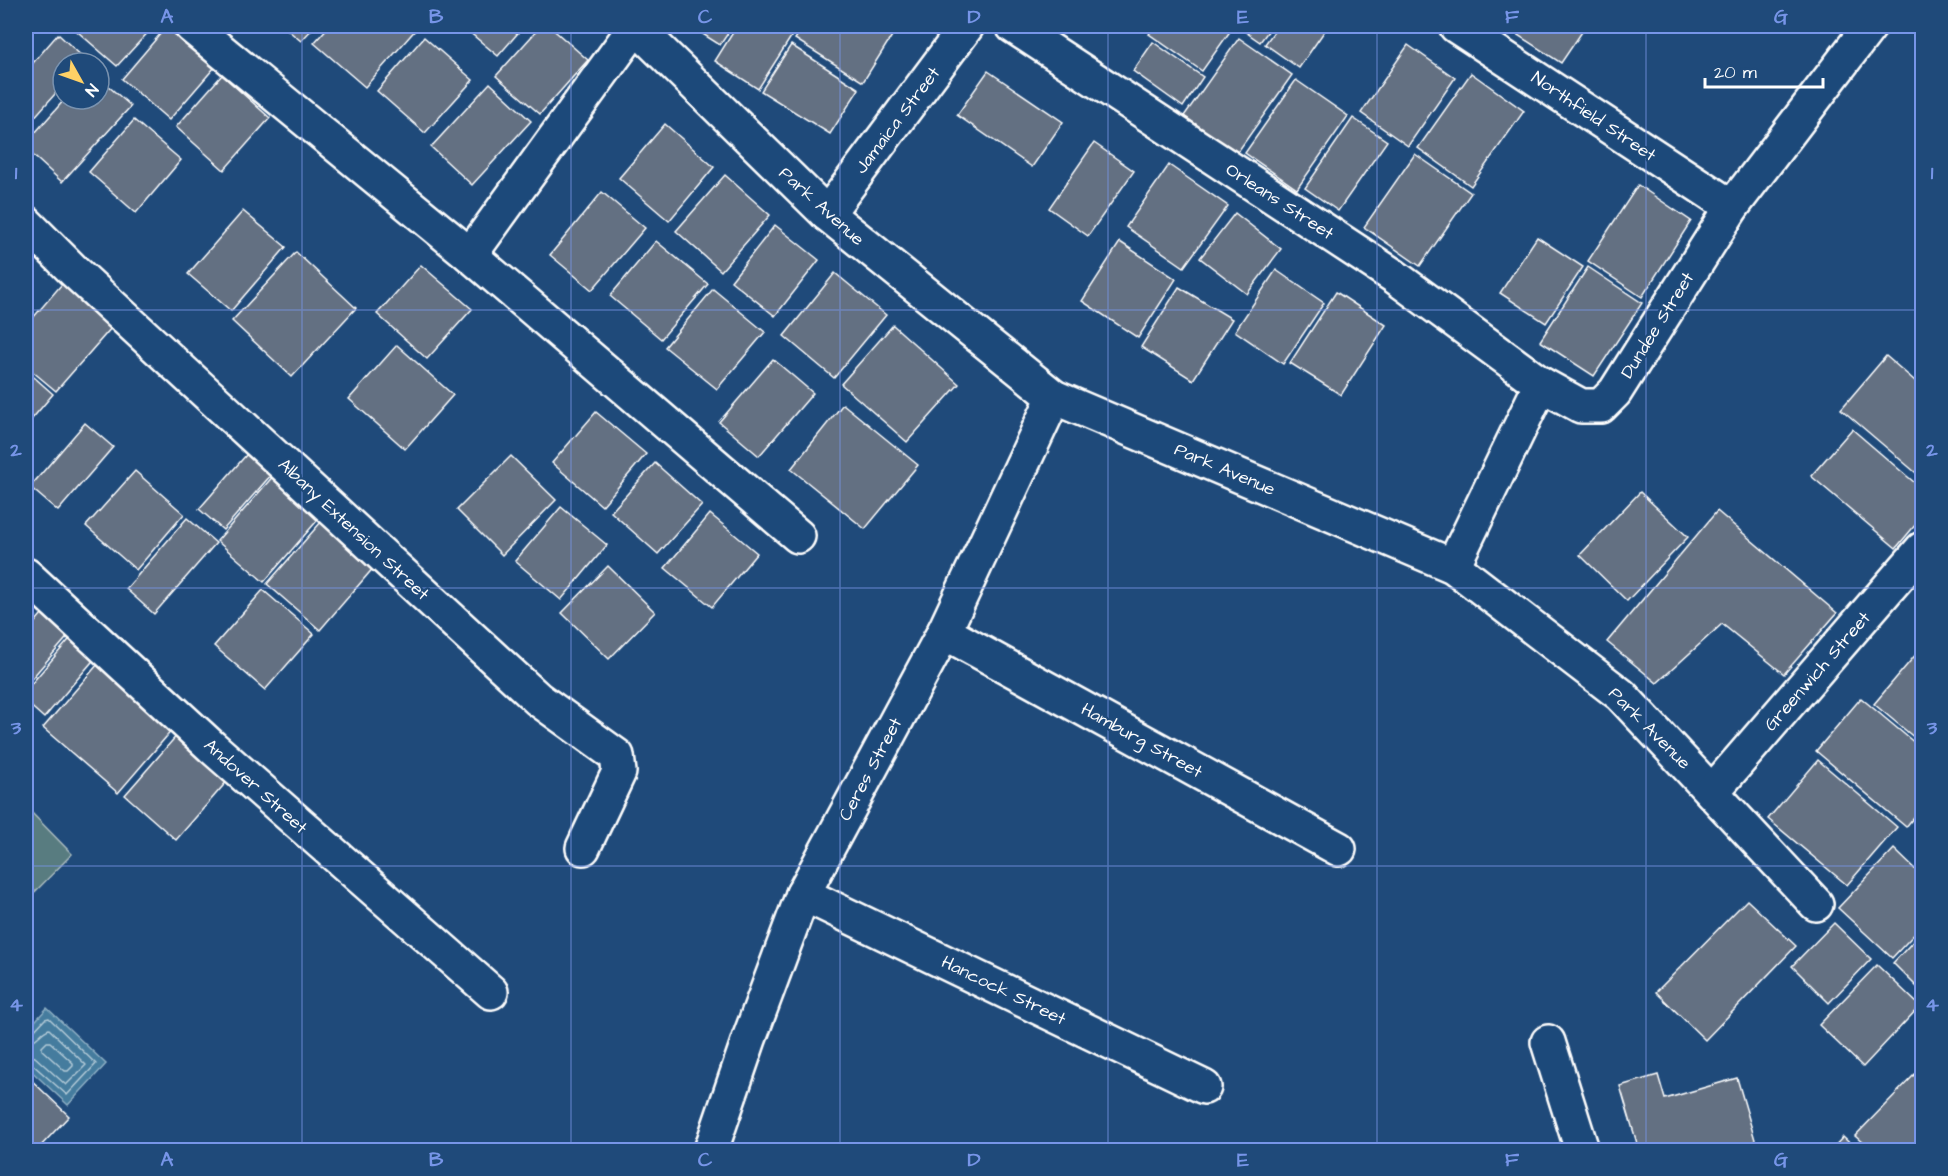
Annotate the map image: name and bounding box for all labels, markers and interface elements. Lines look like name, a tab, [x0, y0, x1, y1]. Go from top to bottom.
text: A	[161, 3, 174, 31]
text: B	[429, 3, 444, 31]
text: C	[698, 3, 713, 31]
text: D	[968, 3, 981, 31]
text: E	[1237, 3, 1249, 31]
text: F	[1505, 3, 1520, 31]
text: G	[1774, 3, 1788, 31]
north arrow	[51, 51, 111, 111]
scale bar	[1705, 51, 1824, 89]
text: 20 m	[1714, 60, 1757, 85]
street label: Jamaica Street	[849, 61, 946, 179]
street label: Northfield Street	[1526, 65, 1662, 168]
text: N	[80, 79, 103, 101]
street label: Orleans Street	[1221, 157, 1339, 246]
text: 1	[15, 159, 18, 187]
text: 1	[1931, 159, 1934, 187]
street label: Park Avenue	[773, 161, 870, 252]
street label: Dundee Street	[1615, 267, 1701, 383]
text: 2	[9, 436, 22, 464]
text: 2	[1925, 436, 1938, 464]
street label: Park Avenue	[1171, 437, 1279, 502]
street label: Albany Extension Street	[272, 453, 435, 607]
street label: Greenwich Street	[1758, 606, 1877, 737]
street label: Park Avenue	[1603, 682, 1697, 775]
street label: Hamburg Street	[1076, 697, 1208, 785]
street label: Ceres Street	[833, 712, 909, 825]
text: 3	[10, 714, 22, 742]
text: 3	[1926, 714, 1938, 742]
street label: Andover Street	[198, 733, 313, 840]
street label: Hancock Street	[937, 949, 1071, 1032]
text: 4	[9, 991, 23, 1019]
text: 4	[1925, 991, 1939, 1019]
text: A	[161, 1146, 174, 1174]
text: B	[429, 1146, 444, 1174]
text: C	[698, 1146, 713, 1174]
text: D	[968, 1146, 981, 1174]
text: E	[1237, 1146, 1249, 1174]
text: F	[1505, 1146, 1520, 1174]
text: G	[1774, 1146, 1788, 1174]

